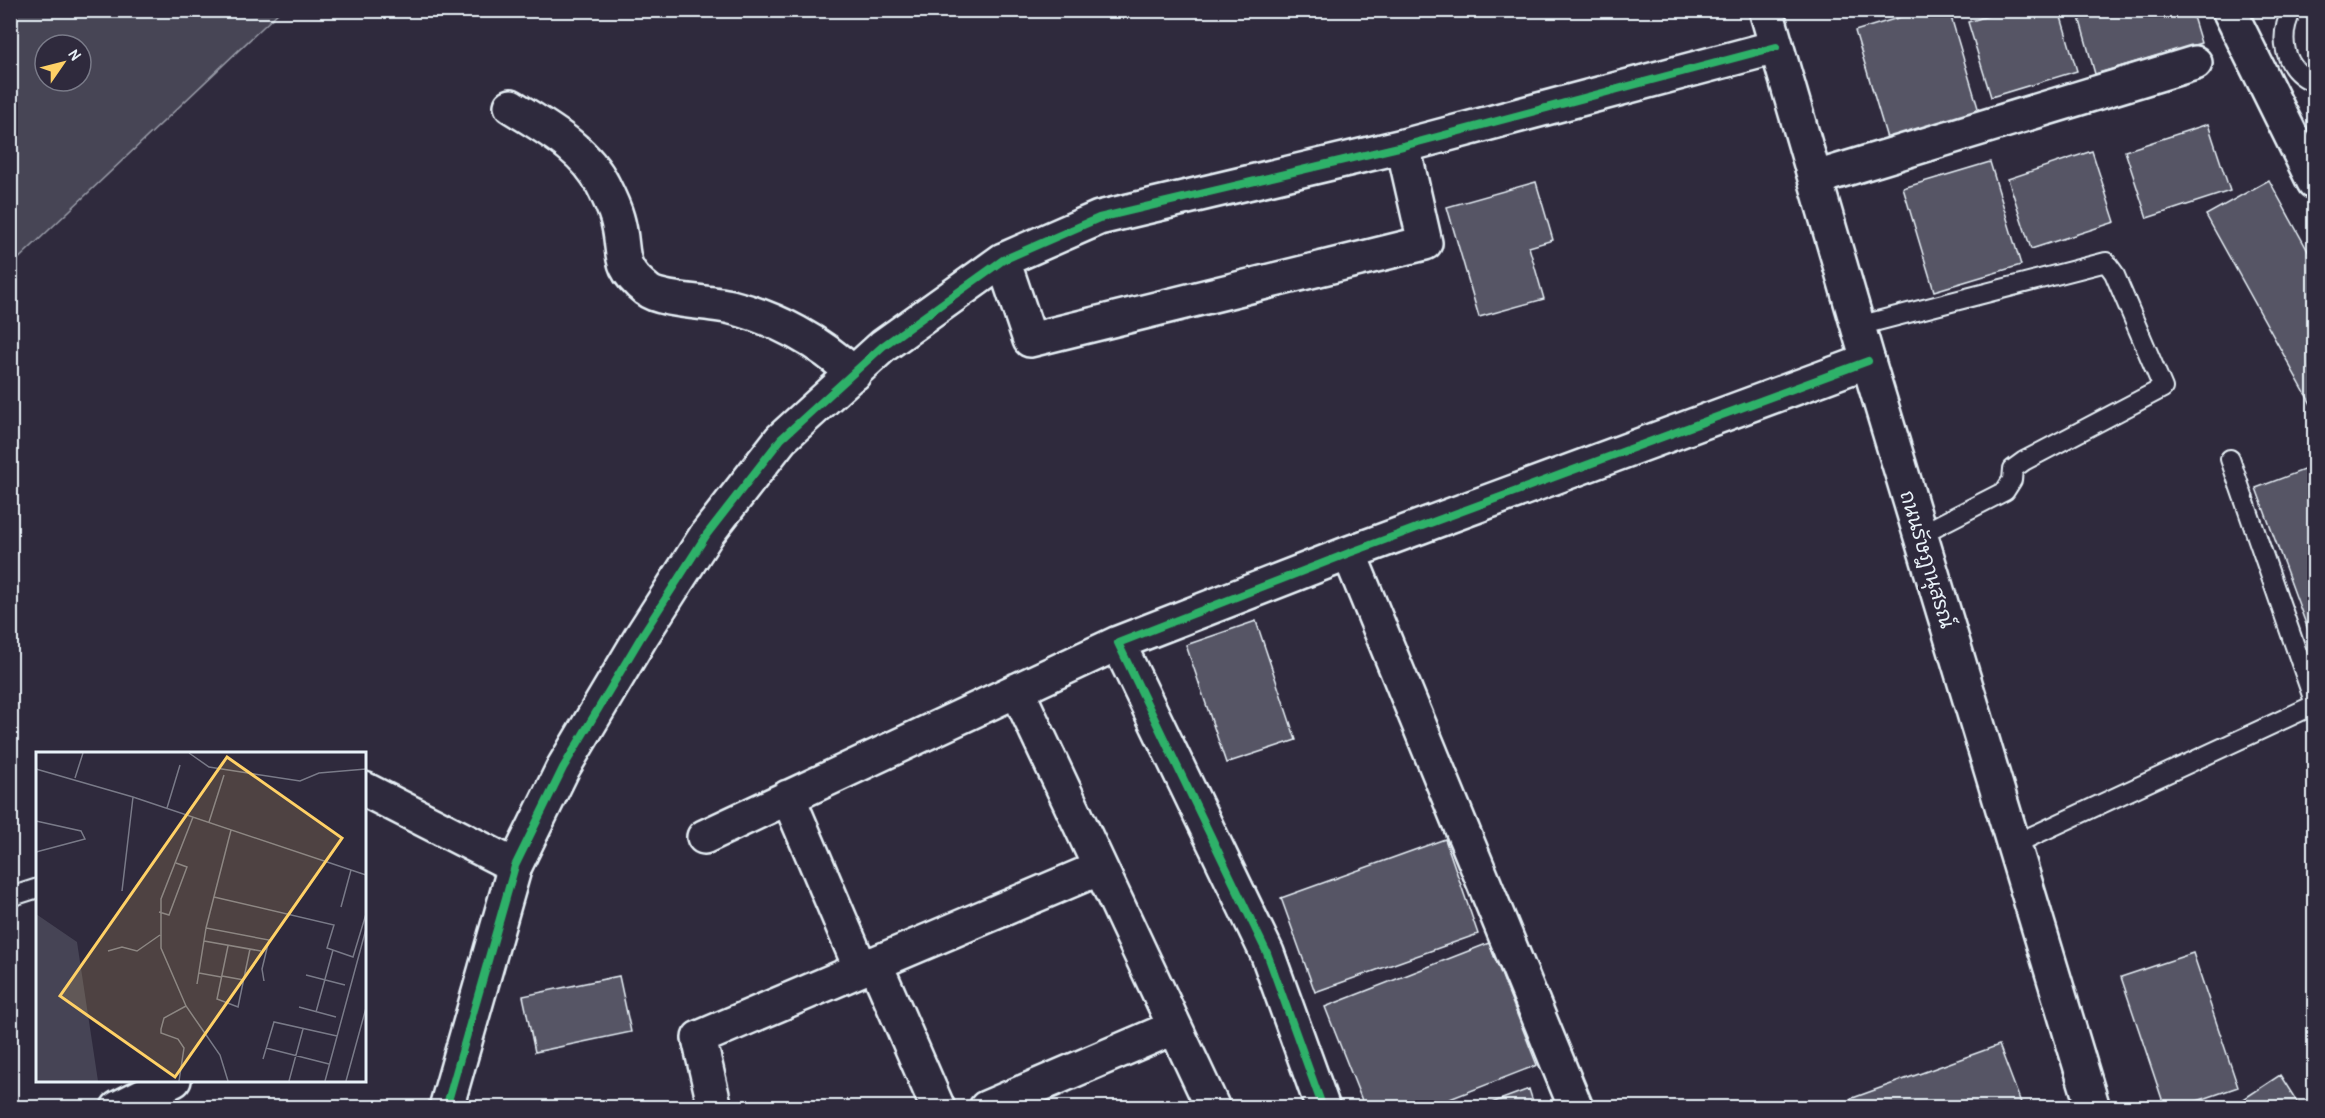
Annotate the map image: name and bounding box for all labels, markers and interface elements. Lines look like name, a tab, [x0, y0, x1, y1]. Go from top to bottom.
north arrow	[33, 33, 93, 93]
text: N	[64, 45, 87, 65]
street label: ถนนรัษฎานุสรณ์	[1891, 487, 1962, 632]
inset map	[36, 752, 366, 1082]

